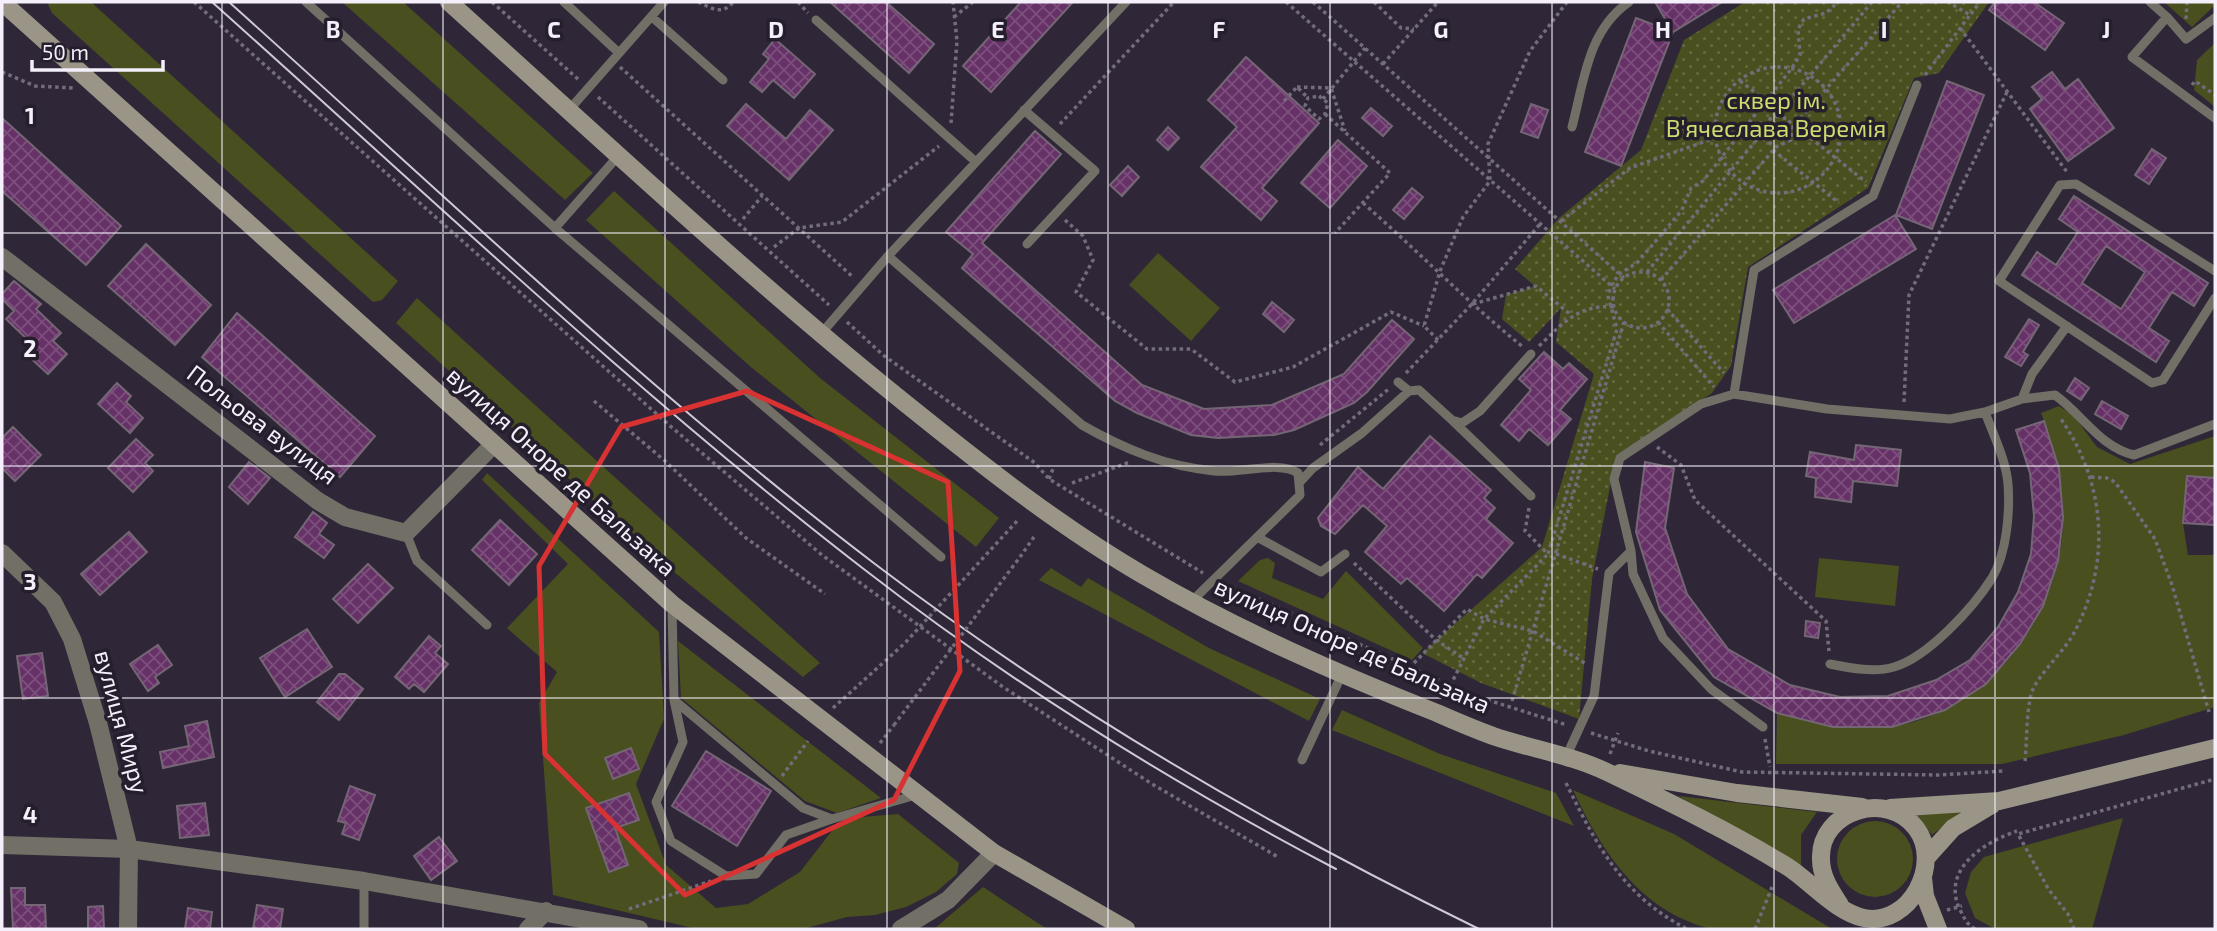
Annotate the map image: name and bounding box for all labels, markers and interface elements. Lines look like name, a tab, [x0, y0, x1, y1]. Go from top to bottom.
text: B	[326, 15, 340, 43]
text: C	[547, 15, 561, 43]
text: D	[768, 15, 784, 43]
text: E	[991, 15, 1005, 43]
text: F	[1213, 15, 1226, 43]
text: G	[1434, 15, 1448, 43]
text: H	[1655, 15, 1671, 43]
text: I	[1881, 15, 1887, 43]
text: J	[2102, 15, 2110, 43]
scale bar	[32, 28, 163, 72]
text: 50 m	[42, 39, 89, 64]
park label: сквер ім. В'ячеслава Веремія	[1666, 85, 1886, 142]
text: 1	[25, 101, 35, 129]
text: 2	[23, 334, 37, 362]
street label: Польова вулиця	[181, 358, 344, 491]
street label: вулиця Оноре де Бальзака	[441, 360, 683, 582]
text: 3	[23, 567, 37, 595]
street label: вулиця Оноре де Бальзака	[1210, 571, 1495, 719]
street label: вулиця Миру	[88, 647, 156, 797]
text: 4	[23, 800, 37, 828]

